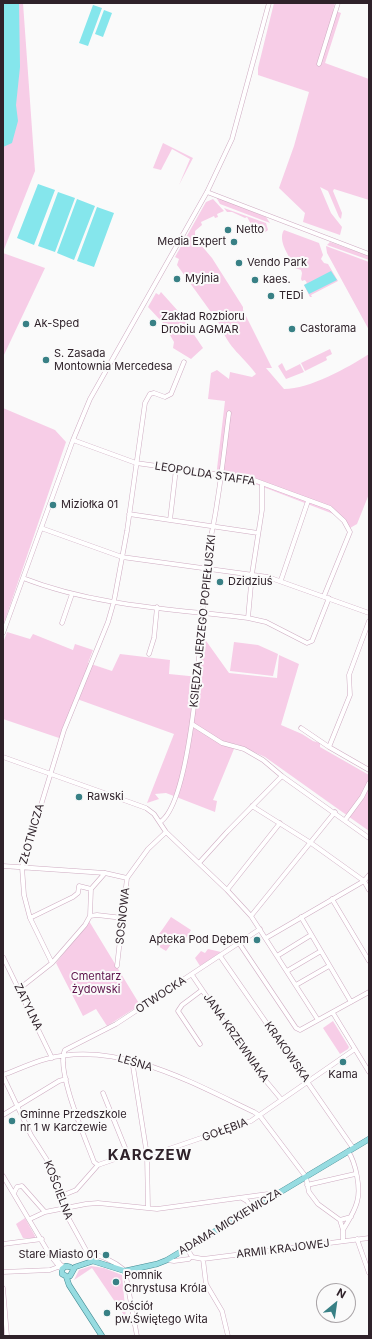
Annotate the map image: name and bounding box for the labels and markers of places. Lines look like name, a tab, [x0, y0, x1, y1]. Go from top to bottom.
place label: Netto	[236, 223, 264, 237]
marker: Netto	[223, 225, 233, 235]
place label: Media Expert	[157, 235, 226, 249]
marker: Media Expert	[229, 237, 239, 247]
place label: Vendo Park	[247, 256, 307, 270]
marker: Vendo Park	[234, 258, 244, 268]
place label: Myjnia	[185, 272, 219, 286]
place label: kaes.	[263, 273, 291, 287]
marker: Myjnia	[172, 274, 182, 284]
marker: kaes.	[250, 275, 260, 285]
place label: TEDi	[279, 289, 303, 303]
marker: TEDi	[266, 291, 276, 301]
place label: Zakład Rozbioru Drobiu AGMAR	[161, 310, 245, 336]
place label: Ak-Sped	[34, 317, 79, 331]
marker: Zakład Rozbioru Drobiu AGMAR	[148, 318, 158, 328]
marker: Ak-Sped	[21, 319, 31, 329]
place label: Castorama	[300, 322, 356, 336]
marker: Castorama	[287, 324, 297, 334]
place label: S. Zasada Montownia Mercedesa	[54, 347, 172, 373]
marker: S. Zasada Montownia Mercedesa	[41, 355, 51, 365]
place label: Miziołka 01	[61, 498, 118, 512]
marker: Miziołka 01	[48, 500, 58, 510]
place label: Dzidziuś	[228, 575, 272, 589]
marker: Dzidziuś	[215, 577, 225, 587]
place label: Rawski	[87, 790, 124, 804]
marker: Rawski	[74, 792, 84, 802]
place label: Apteka Pod Dębem	[149, 933, 249, 947]
marker: Apteka Pod Dębem	[252, 935, 262, 945]
marker: Kama	[338, 1057, 348, 1067]
place label: Kama	[328, 1068, 358, 1082]
place label: Gminne Przedszkole nr 1 w Karczewie	[20, 1108, 127, 1134]
marker: Gminne Przedszkole nr 1 w Karczewie	[7, 1116, 17, 1126]
place label: Stare Miasto 01	[18, 1248, 98, 1262]
marker: Stare Miasto 01	[101, 1250, 111, 1260]
place label: Pomnik Chrystusa Króla	[124, 1269, 207, 1295]
marker: Pomnik Chrystusa Króla	[111, 1277, 121, 1287]
place label: Kościół pw.Świętego Wita	[115, 1300, 208, 1326]
marker: Kościół pw.Świętego Wita	[102, 1308, 112, 1318]

